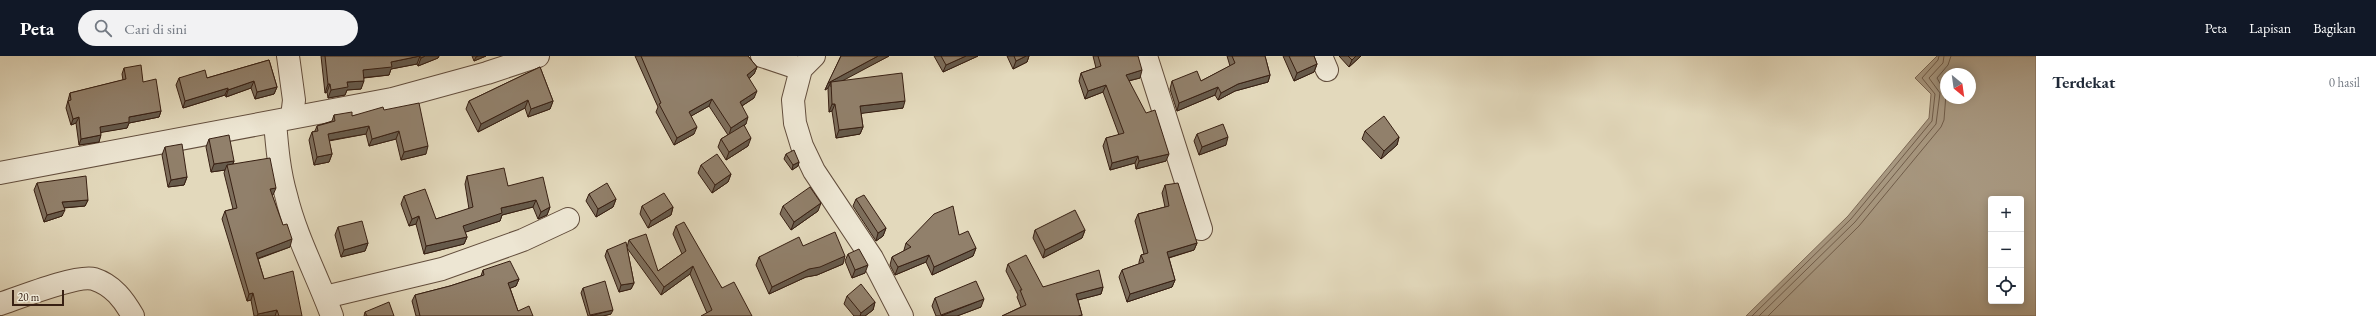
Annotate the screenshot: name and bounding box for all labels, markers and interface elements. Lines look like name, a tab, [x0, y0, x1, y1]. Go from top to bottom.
search box	[78, 10, 358, 46]
text: Peta	[20, 16, 54, 41]
icon: search	[92, 17, 114, 39]
text: Cari di sini	[124, 19, 187, 38]
text: Peta	[2205, 19, 2227, 37]
text: Lapisan	[2249, 19, 2291, 37]
text: Bagikan	[2313, 19, 2356, 37]
north arrow	[1940, 68, 1976, 104]
text: Terdekat	[2052, 71, 2115, 93]
text: 0 hasil	[2329, 74, 2360, 91]
map controls	[1988, 196, 2024, 304]
button: +	[1988, 196, 2024, 232]
button: −	[1988, 232, 2024, 268]
button: locate	[1988, 268, 2024, 304]
scale bar	[12, 288, 64, 307]
text: 20 m	[18, 290, 39, 304]

